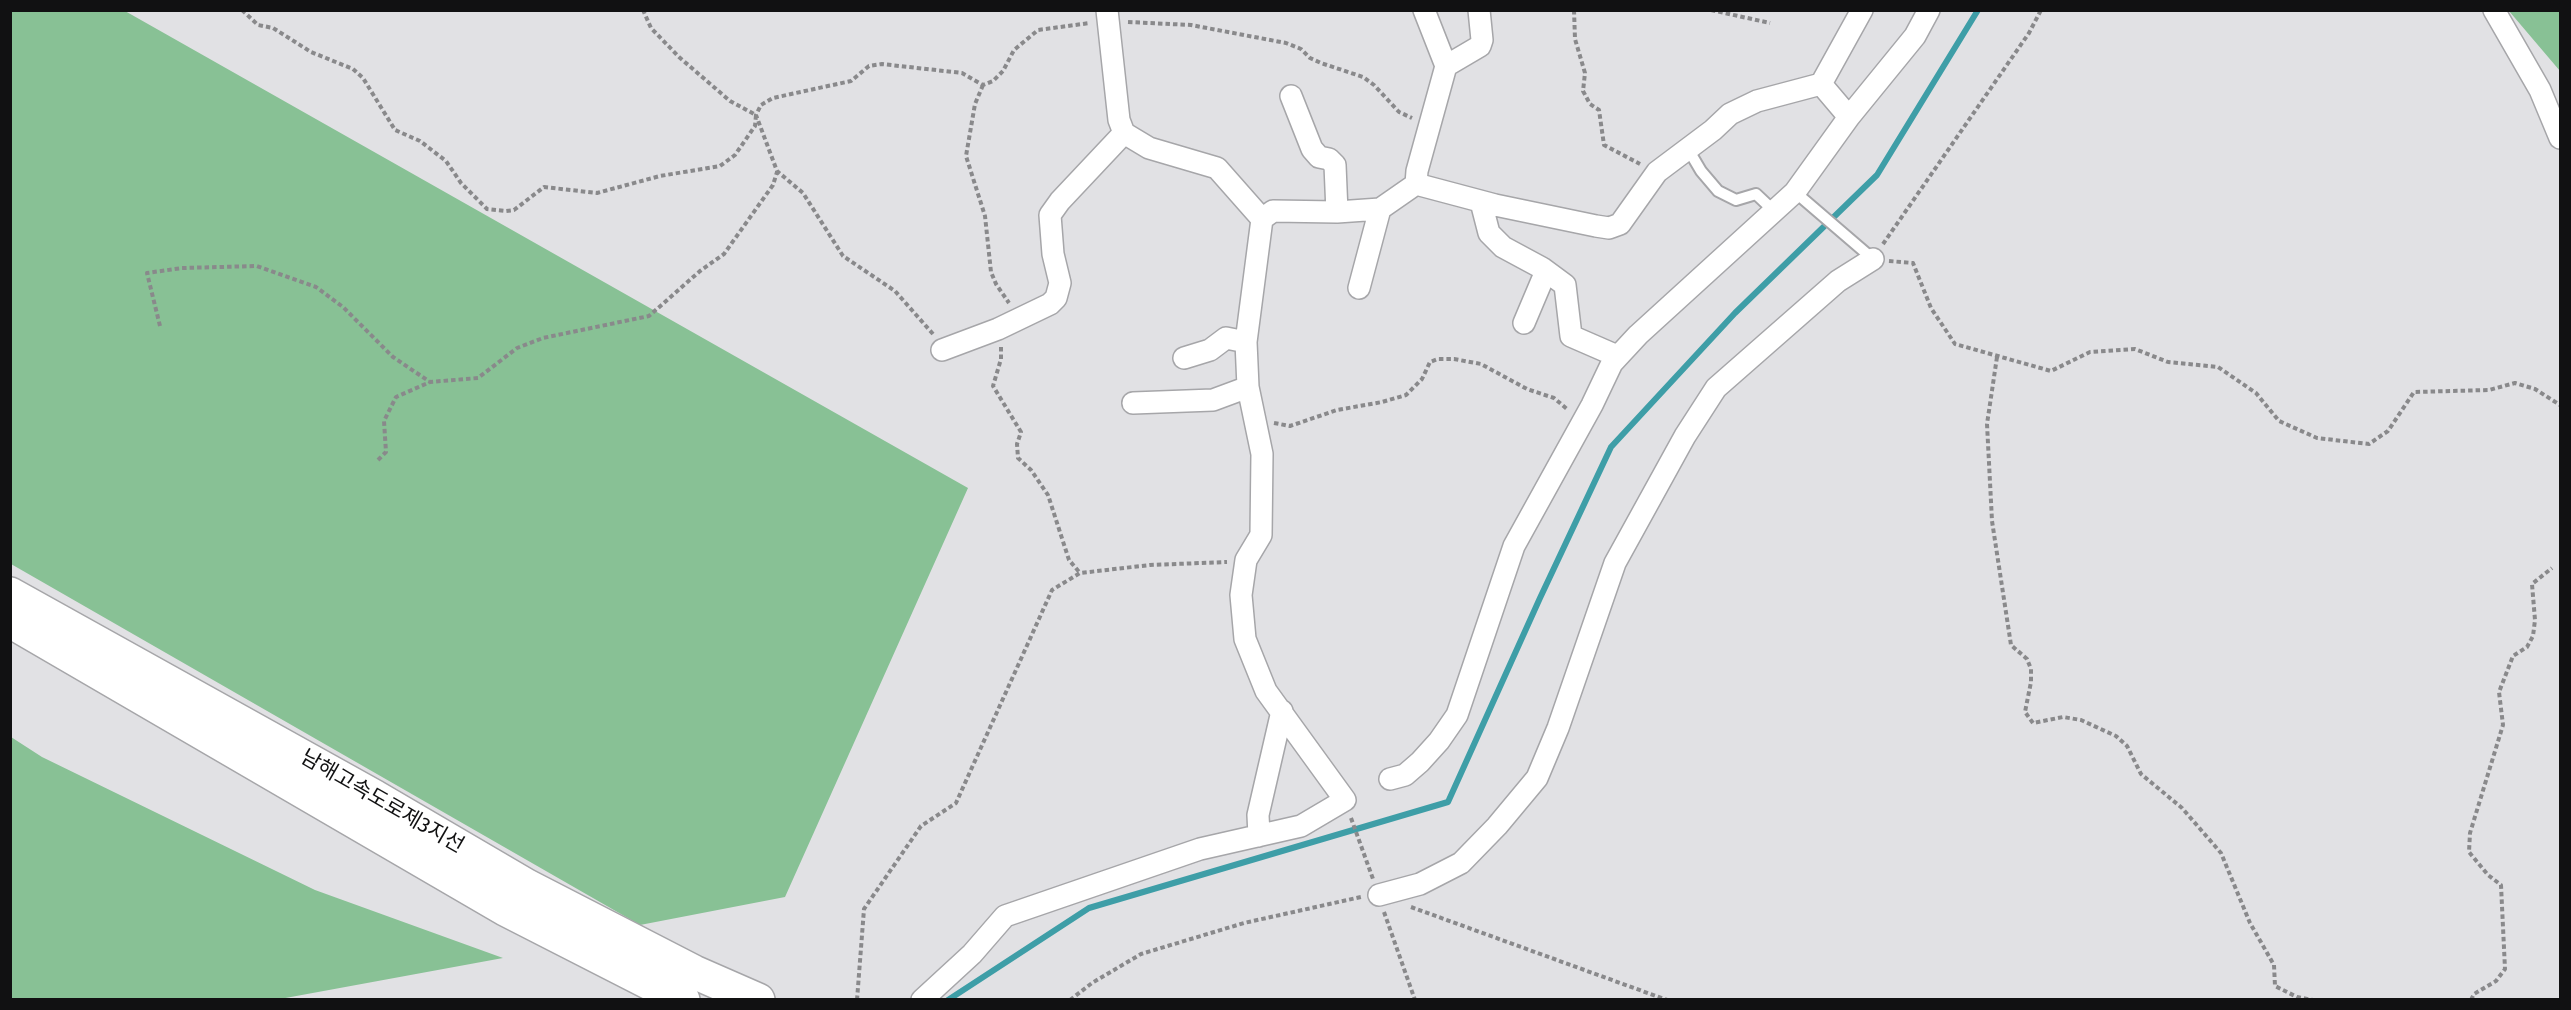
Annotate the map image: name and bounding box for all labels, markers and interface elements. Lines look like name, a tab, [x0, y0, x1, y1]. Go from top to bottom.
street label: 남해고속도로제3지선	[296, 745, 468, 859]

